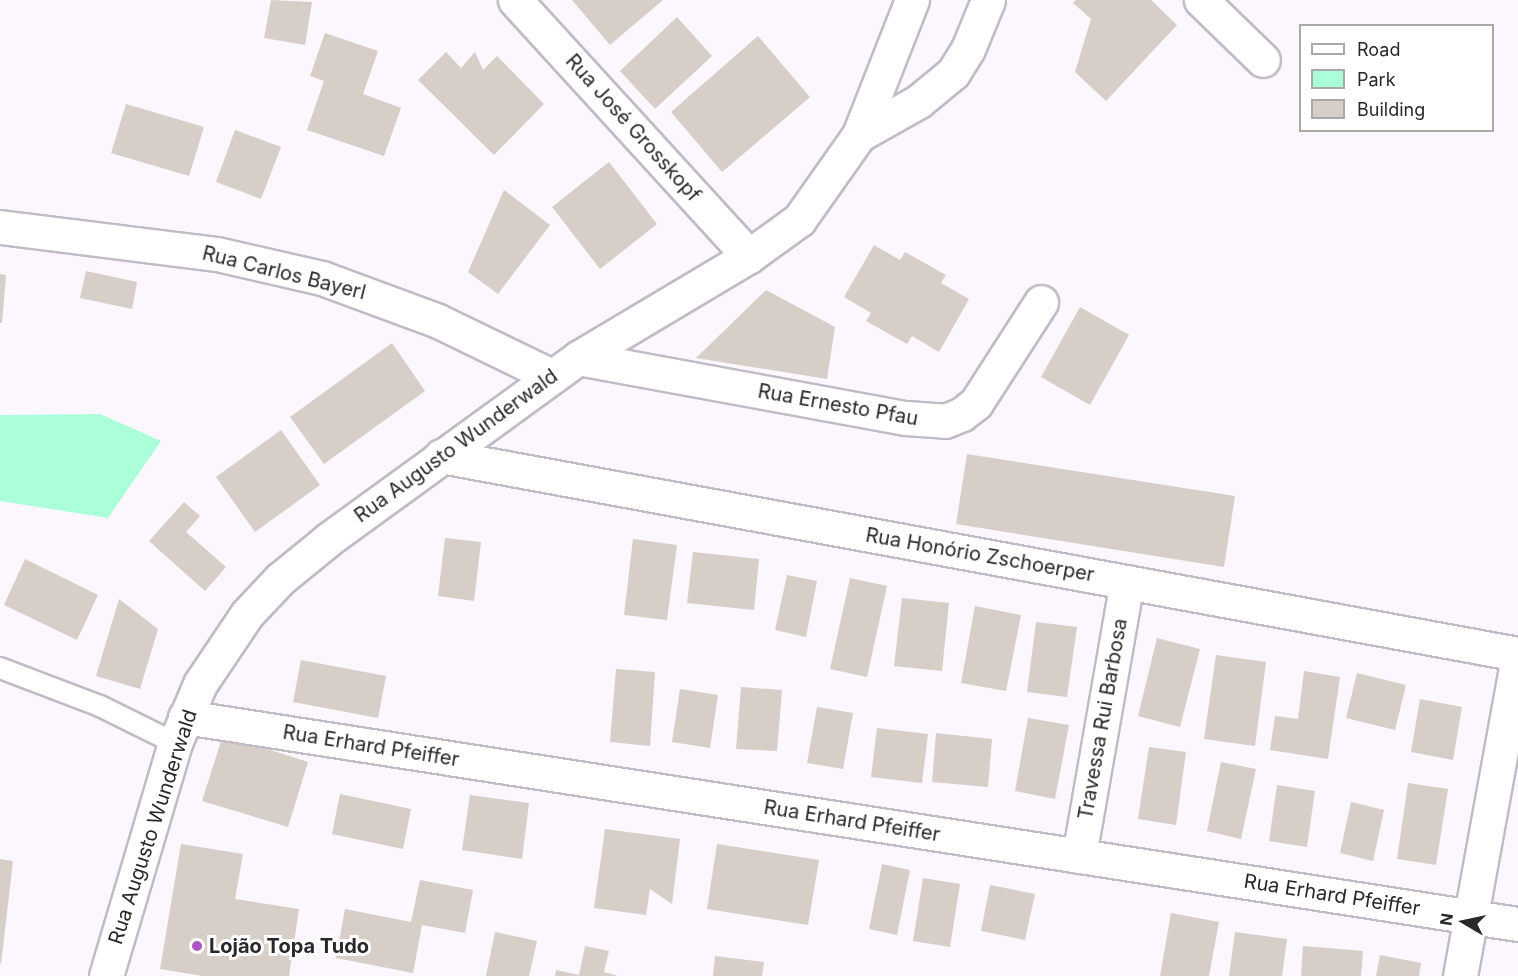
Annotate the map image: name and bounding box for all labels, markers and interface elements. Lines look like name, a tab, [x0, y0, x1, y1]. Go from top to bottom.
legend	[1299, 24, 1494, 132]
text: Road	[1357, 39, 1400, 60]
street label: Rua José Grosskopf	[560, 49, 706, 207]
text: Park	[1357, 69, 1396, 90]
text: Building	[1357, 99, 1425, 120]
street label: Rua Carlos Bayerl	[200, 241, 368, 305]
street label: Rua Augusto Wunderwald	[350, 364, 562, 528]
street label: Rua Ernesto Pfau	[756, 379, 920, 431]
street label: Rua Honório Zschoerper	[864, 523, 1096, 587]
street label: Travessa Rui Barbosa	[1073, 616, 1133, 822]
street label: Rua Augusto Wunderwald	[104, 707, 202, 947]
street label: Rua Erhard Pfeiffer	[281, 720, 461, 772]
street label: Rua Erhard Pfeiffer	[762, 795, 942, 847]
street label: Rua Erhard Pfeiffer	[1242, 869, 1422, 921]
north arrow	[1434, 892, 1494, 952]
text: N	[1435, 912, 1457, 927]
place label: Lojão Topa Tudo	[209, 934, 369, 958]
marker: Lojão Topa Tudo	[190, 939, 204, 953]

